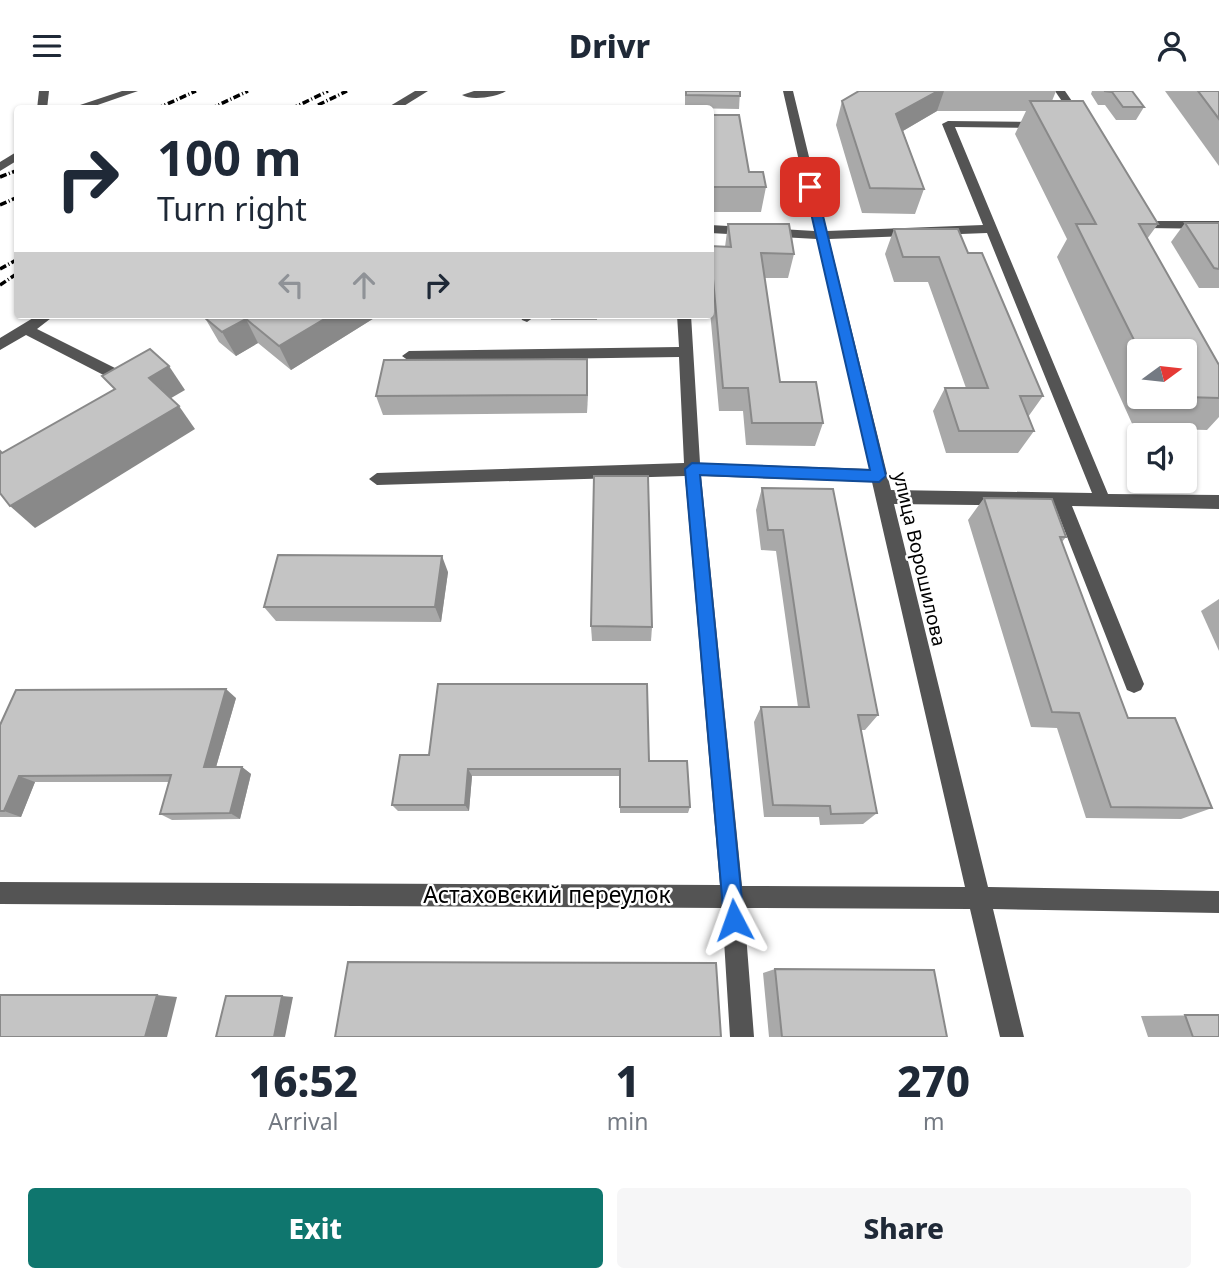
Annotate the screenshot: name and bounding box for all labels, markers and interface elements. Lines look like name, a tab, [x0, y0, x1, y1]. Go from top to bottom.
text: Drivr	[569, 24, 650, 67]
icon: menu	[28, 27, 66, 65]
icon: person	[1153, 27, 1191, 65]
text: 100 m	[157, 124, 302, 190]
icon: right	[42, 133, 133, 224]
pin	[780, 157, 840, 217]
icon: arrive	[791, 168, 829, 206]
text: Turn right	[157, 187, 307, 230]
icon: left	[272, 266, 310, 304]
icon: ahead	[345, 266, 383, 304]
icon: right	[418, 266, 456, 304]
north arrow	[1127, 339, 1197, 409]
map controls	[1127, 339, 1197, 493]
button: sound	[1127, 423, 1197, 493]
street label: улица Ворошилова	[887, 469, 953, 649]
street label: Астаховский переулок	[423, 878, 671, 910]
position arrow	[697, 883, 771, 957]
text: 16:52	[249, 1052, 358, 1109]
text: 1	[615, 1052, 640, 1109]
text: 270	[897, 1052, 970, 1109]
text: Arrival	[268, 1105, 338, 1137]
text: min	[607, 1105, 648, 1137]
text: m	[923, 1105, 944, 1137]
button: Exit	[28, 1188, 603, 1268]
button: Share	[617, 1188, 1191, 1268]

